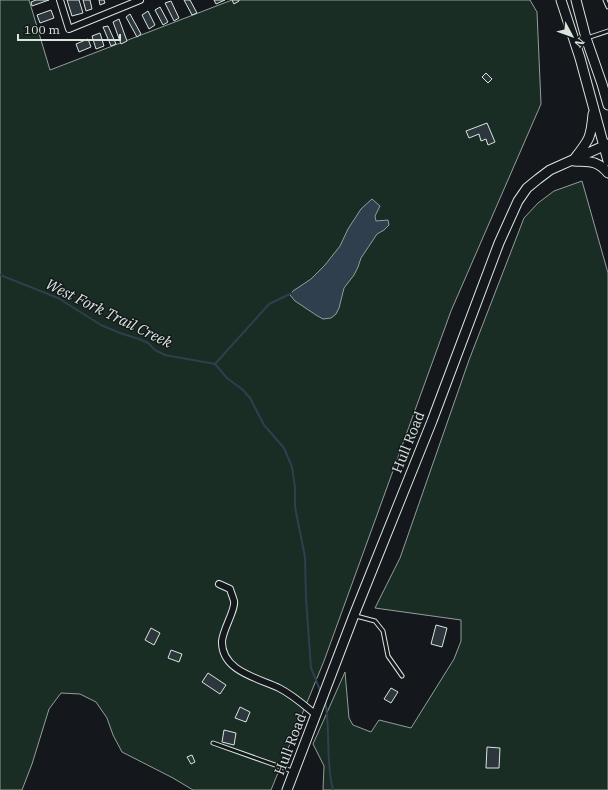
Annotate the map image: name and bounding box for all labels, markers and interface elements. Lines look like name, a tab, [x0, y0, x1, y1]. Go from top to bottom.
scale bar	[18, 16, 120, 42]
north arrow	[552, 16, 592, 56]
text: 100 m	[24, 22, 60, 37]
text: N	[571, 35, 588, 51]
water label: West Fork Trail Creek	[43, 274, 175, 352]
street label: Hull Road	[388, 408, 429, 475]
street label: Hull Road	[270, 710, 310, 777]

